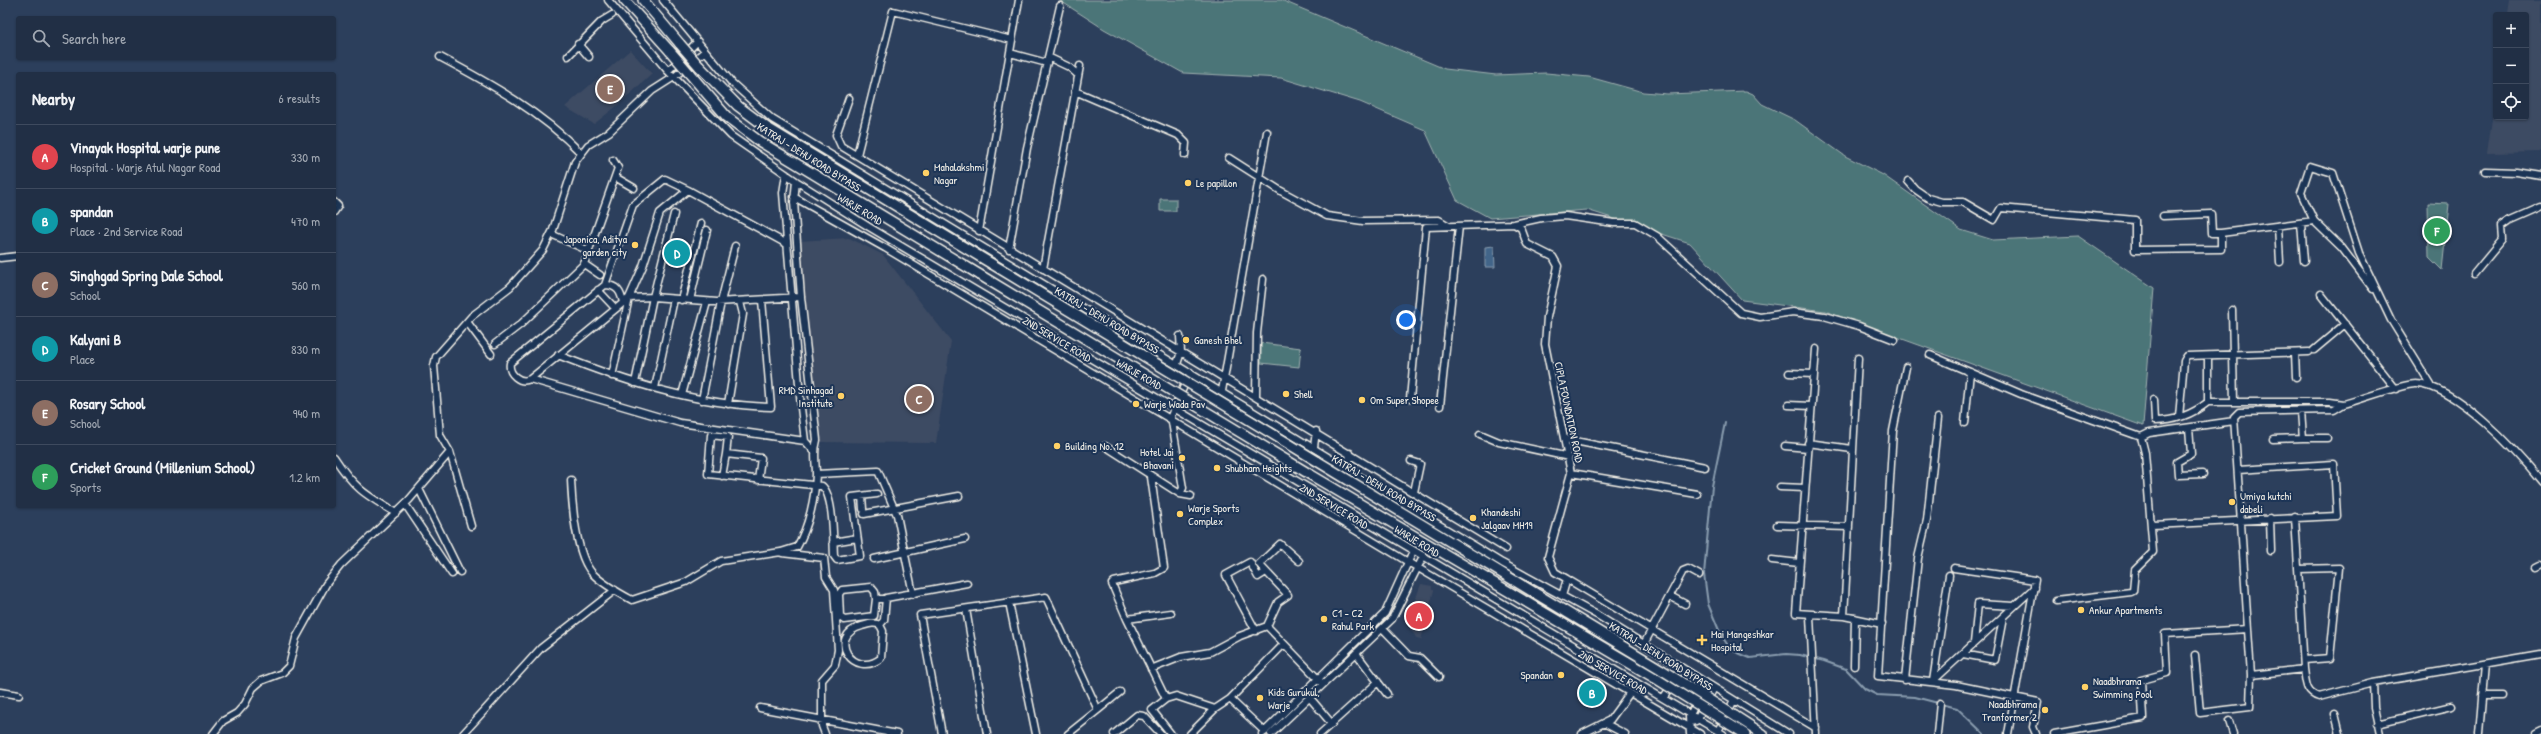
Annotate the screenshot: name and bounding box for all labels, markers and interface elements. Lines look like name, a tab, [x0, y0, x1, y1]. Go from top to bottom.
map controls	[2493, 12, 2529, 120]
button: +	[2493, 12, 2529, 48]
search box	[16, 16, 336, 60]
icon: search	[30, 27, 52, 49]
text: Search here	[62, 28, 126, 49]
button: −	[2493, 48, 2529, 84]
pin: E	[597, 74, 623, 104]
button: locate	[2493, 84, 2529, 120]
text: Nearby	[32, 87, 75, 110]
text: 6 results	[279, 89, 320, 107]
street label: KATRAJ - DEHU ROAD BYPASS	[755, 119, 863, 195]
text: Vinayak Hospital warje pune	[70, 137, 220, 158]
text: A	[42, 148, 48, 166]
text: 330 m	[291, 148, 320, 166]
text: Hospital · Warje Atul Nagar Road	[70, 158, 220, 176]
place label: Mahalakshmi Nagar	[934, 160, 984, 187]
marker: Mahalakshmi Nagar	[921, 168, 931, 178]
place label: Le papillon	[1196, 176, 1237, 190]
marker: Le papillon	[1183, 178, 1193, 188]
street label: WARJE ROAD	[835, 190, 886, 228]
text: spandan	[70, 201, 113, 222]
text: B	[42, 212, 48, 230]
text: 470 m	[291, 212, 320, 230]
pin: F	[2424, 216, 2450, 246]
text: Place · 2nd Service Road	[70, 222, 182, 240]
place label: Japonica, Aditya garden city	[564, 232, 628, 259]
pin: D	[664, 238, 690, 268]
marker: Japonica, Aditya garden city	[630, 240, 640, 250]
text: Singhgad Spring Dale School	[70, 265, 223, 286]
text: C	[41, 276, 49, 294]
text: 560 m	[292, 276, 320, 294]
street label: KATRAJ - DEHU ROAD BYPASS	[1052, 283, 1162, 357]
text: School	[70, 286, 100, 304]
your location	[1396, 310, 1416, 330]
street label: 2ND SERVICE ROAD	[1020, 313, 1095, 365]
text: Kalyani B	[70, 329, 121, 350]
place label: Ganesh Bhel	[1194, 333, 1242, 347]
marker: Ganesh Bhel	[1181, 335, 1191, 345]
text: D	[42, 340, 48, 358]
text: 830 m	[291, 340, 320, 358]
text: Place	[70, 350, 95, 368]
street label: WARJE ROAD	[1114, 355, 1165, 393]
street label: CIPLA FOUNDATION ROAD	[1551, 360, 1587, 464]
place label: RMD Sinhagad Institute	[779, 383, 834, 410]
pin: C	[906, 384, 932, 414]
place label: Shell	[1294, 387, 1313, 401]
marker: Shell	[1281, 389, 1291, 399]
marker: RMD Sinhagad Institute	[836, 391, 846, 401]
text: Rosary School	[70, 393, 145, 414]
place label: Om Super Shopee	[1370, 393, 1440, 407]
marker: Om Super Shopee	[1357, 395, 1367, 405]
place label: Warje Wada Pav	[1144, 397, 1206, 411]
marker: Warje Wada Pav	[1131, 399, 1141, 409]
text: E	[42, 404, 48, 422]
text: 940 m	[293, 404, 320, 422]
text: School	[70, 414, 100, 432]
place label: Building No. 12	[1065, 439, 1124, 453]
marker: Building No. 12	[1052, 441, 1062, 451]
place label: Hotel Jai Bhavani	[1140, 445, 1174, 472]
street label: KATRAJ - DEHU ROAD BYPASS	[1329, 451, 1439, 525]
marker: Hotel Jai Bhavani	[1177, 453, 1187, 463]
text: Cricket Ground (Millenium School)	[70, 457, 255, 478]
place label: Shubham Heights	[1225, 461, 1292, 475]
marker: Shubham Heights	[1212, 463, 1222, 473]
text: F	[43, 468, 47, 486]
text: 1.2 km	[289, 468, 320, 486]
text: Sports	[70, 478, 101, 496]
street label: 2ND SERVICE ROAD	[1297, 480, 1372, 532]
place label: Umiya kutchi dabeli	[2240, 489, 2292, 516]
marker: Umiya kutchi dabeli	[2227, 497, 2237, 507]
place label: Warje Sports Complex	[1188, 501, 1239, 528]
place label: Khandeshi Jalgaav MH19	[1481, 505, 1532, 532]
marker: Warje Sports Complex	[1175, 509, 1185, 519]
marker: Khandeshi Jalgaav MH19	[1468, 513, 1478, 523]
street label: WARJE ROAD	[1392, 522, 1443, 560]
pin: A	[1406, 601, 1432, 631]
place label: Ankur Apartments	[2089, 603, 2162, 617]
marker: Ankur Apartments	[2076, 605, 2086, 615]
place label: C1 - C2 Rahul Park	[1332, 606, 1375, 633]
marker: C1 - C2 Rahul Park	[1319, 614, 1329, 624]
street label: KATRAJ - DEHU ROAD BYPASS	[1607, 618, 1715, 694]
place label: Mai Mangeshkar Hospital	[1711, 627, 1775, 654]
marker: Mai Mangeshkar Hospital	[1696, 634, 1708, 646]
street label: 2ND SERVICE ROAD	[1576, 647, 1651, 698]
place label: Spandan	[1520, 668, 1553, 682]
marker: Spandan	[1556, 670, 1566, 680]
place label: Naadbhrama Swimming Pool	[2093, 674, 2153, 701]
pin: B	[1579, 678, 1605, 708]
marker: Naadbhrama Swimming Pool	[2080, 682, 2090, 692]
place label: Kids Gurukul, Warje	[1268, 685, 1320, 712]
marker: Kids Gurukul, Warje	[1255, 693, 1265, 703]
place label: Naadbhrama Tranformer 2	[1982, 697, 2038, 724]
marker: Naadbhrama Tranformer 2	[2040, 705, 2050, 715]

